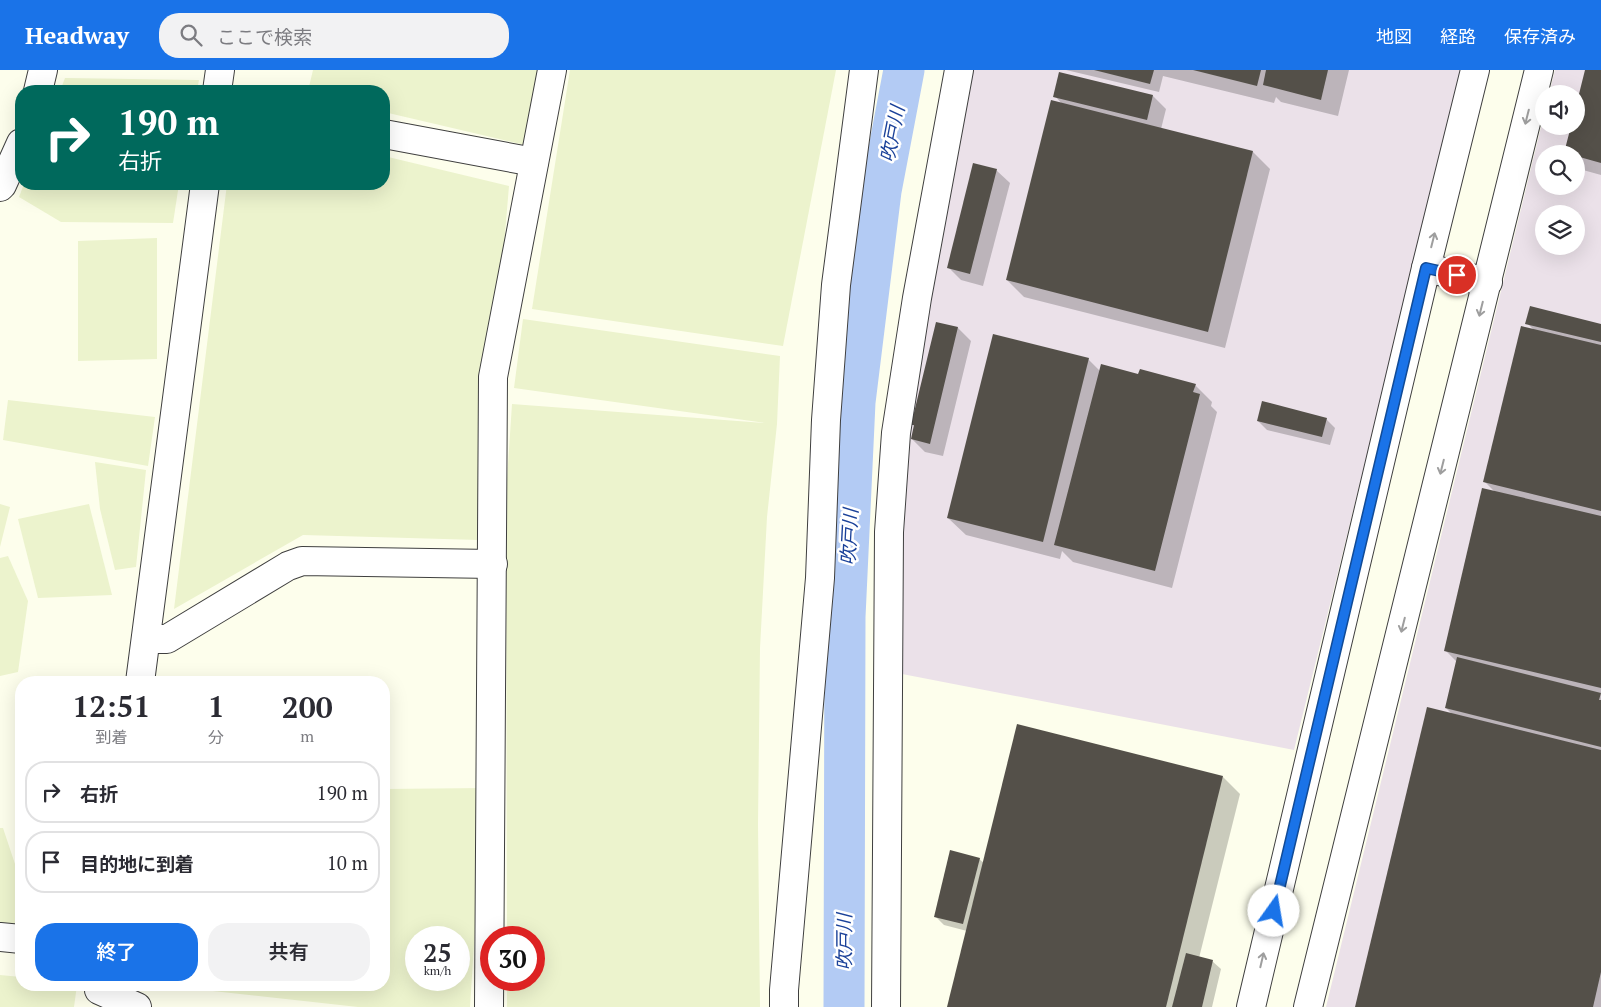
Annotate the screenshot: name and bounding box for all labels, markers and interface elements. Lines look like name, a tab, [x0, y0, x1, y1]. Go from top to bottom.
search box	[159, 13, 509, 58]
text: Headway	[25, 19, 129, 51]
icon: search	[177, 21, 205, 49]
text: ここで検索	[217, 24, 312, 49]
text: 地図	[1376, 24, 1412, 48]
text: 経路	[1440, 24, 1476, 48]
text: 保存済み	[1504, 24, 1576, 48]
map controls	[1535, 85, 1585, 255]
button: sound	[1535, 85, 1585, 135]
text: 190 m	[118, 99, 219, 145]
water label: 吹戸川	[874, 102, 910, 164]
icon: right	[35, 105, 100, 170]
one-way arrow	[1522, 109, 1532, 125]
button: search	[1535, 145, 1585, 195]
text: 右折	[118, 146, 162, 175]
button: layers	[1535, 205, 1585, 255]
one-way arrow	[1429, 232, 1438, 248]
pin	[1436, 254, 1478, 296]
icon: arrive	[1443, 261, 1471, 289]
one-way arrow	[1476, 301, 1485, 317]
one-way arrow	[1437, 459, 1446, 475]
water label: 吹戸川	[835, 506, 863, 566]
one-way arrow	[1398, 616, 1407, 632]
text: 12:51	[72, 686, 150, 726]
text: 1	[208, 686, 225, 726]
text: 200	[282, 687, 333, 727]
text: m	[300, 725, 314, 747]
text: 到着	[95, 726, 127, 748]
text: 分	[208, 726, 224, 748]
icon: right	[37, 778, 65, 806]
text: 190 m	[317, 780, 368, 805]
text: 右折	[80, 781, 118, 806]
icon: arrive	[37, 848, 65, 876]
text: 10 m	[327, 850, 368, 875]
text: 目的地に到着	[80, 851, 194, 876]
position arrow	[1247, 884, 1299, 936]
water label: 吹戸川	[831, 912, 856, 971]
button: 終了	[35, 923, 198, 981]
button: 共有	[208, 923, 370, 981]
speed limit sign: 30	[480, 926, 545, 991]
text: 25	[423, 936, 452, 969]
one-way arrow	[1258, 952, 1267, 968]
text: km/h	[424, 963, 451, 978]

